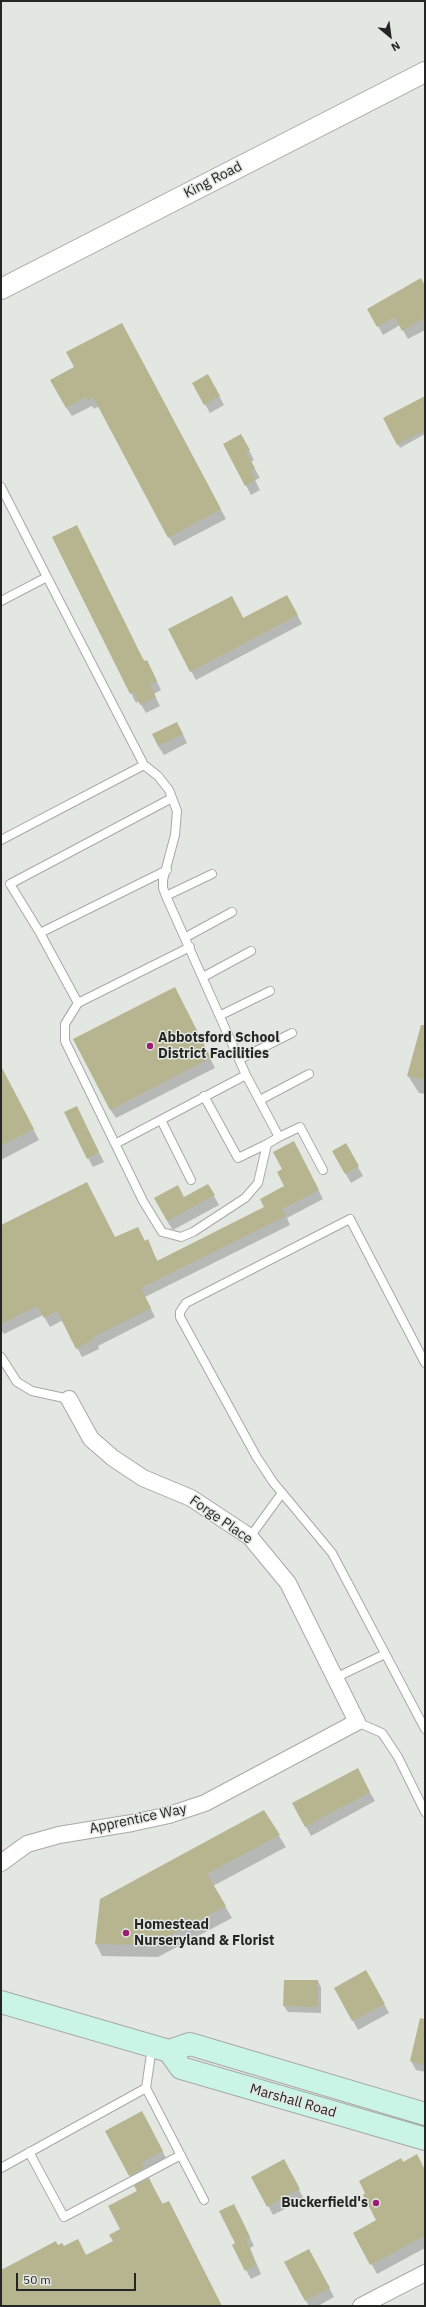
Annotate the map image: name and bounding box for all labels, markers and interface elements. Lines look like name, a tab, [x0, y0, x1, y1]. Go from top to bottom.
north arrow	[370, 16, 410, 56]
text: N	[389, 38, 403, 55]
street label: King Road	[181, 158, 245, 202]
place label: Abbotsford School District Facilities	[158, 1030, 279, 1062]
marker: Abbotsford School District Facilities	[145, 1041, 155, 1051]
street label: Forge Place	[186, 1492, 256, 1548]
street label: Apprentice Way	[88, 1800, 188, 1838]
place label: Homestead Nurseryland & Florist	[134, 1917, 274, 1950]
marker: Homestead Nurseryland & Florist	[121, 1928, 131, 1938]
street label: Marshall Road	[248, 2081, 338, 2121]
place label: Buckerfield's	[281, 2195, 368, 2211]
marker: Buckerfield's	[371, 2198, 381, 2208]
scale bar	[18, 2265, 138, 2291]
text: 50 m	[23, 2272, 51, 2287]

